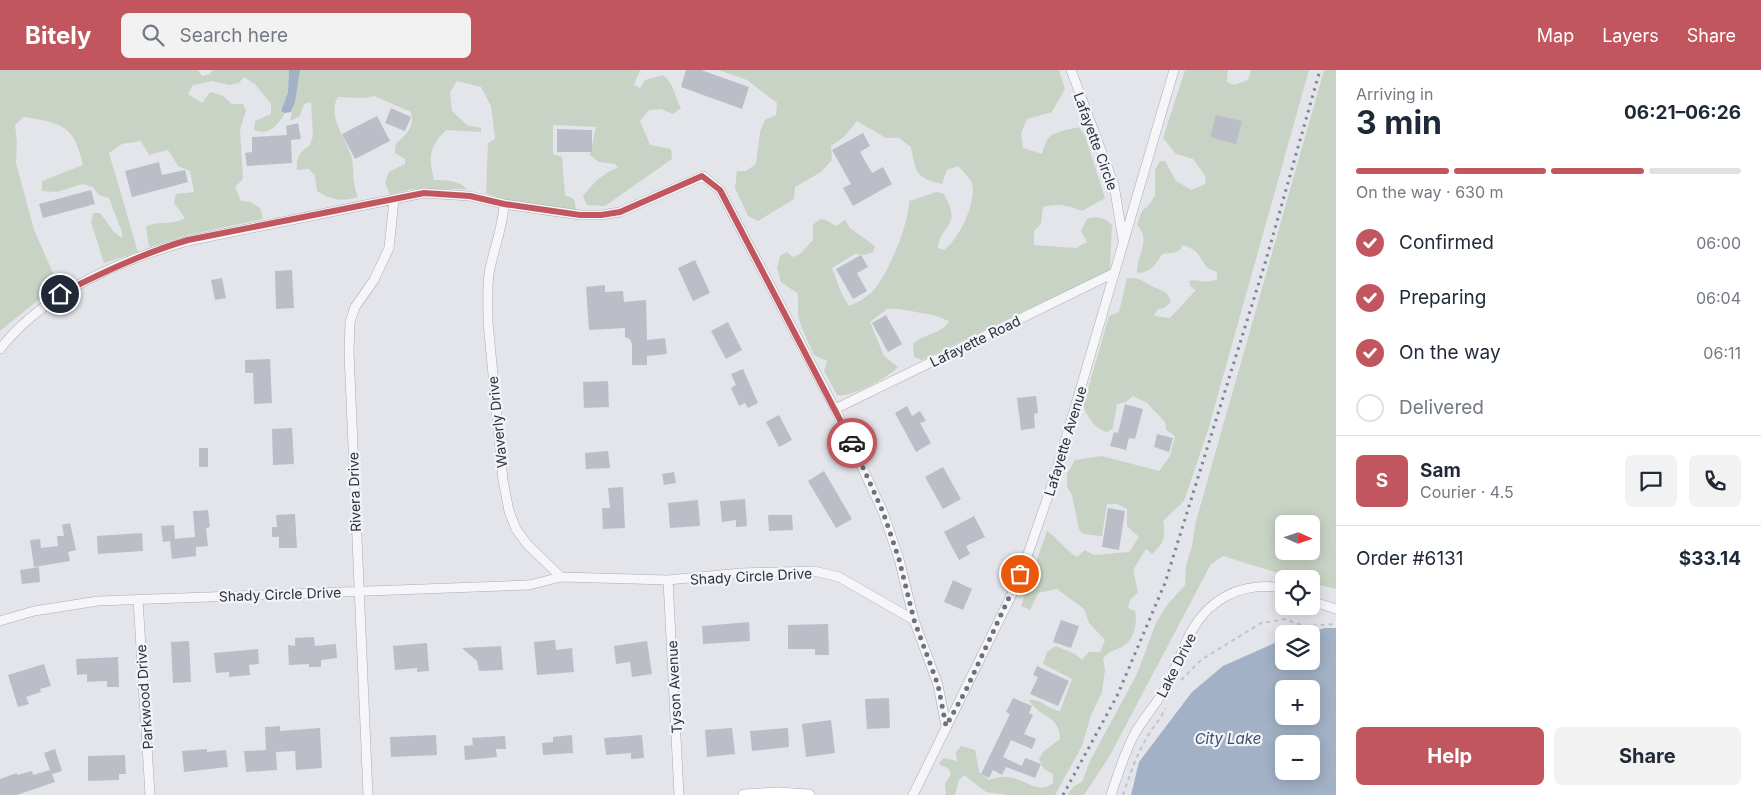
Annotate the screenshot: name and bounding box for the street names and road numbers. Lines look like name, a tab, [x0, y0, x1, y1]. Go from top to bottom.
street label: Lafayette Circle	[1070, 90, 1122, 192]
street label: Lafayette Road	[927, 312, 1023, 370]
street label: Waverly Drive	[484, 375, 510, 469]
street label: Lafayette Avenue	[1040, 384, 1090, 498]
street label: Rivera Drive	[344, 452, 364, 532]
street label: Shady Circle Drive	[689, 564, 813, 588]
street label: Shady Circle Drive	[219, 583, 341, 605]
street label: Lake Drive	[1153, 630, 1199, 700]
street label: Tyson Avenue	[663, 640, 685, 734]
street label: Parkwood Drive	[132, 644, 156, 750]

